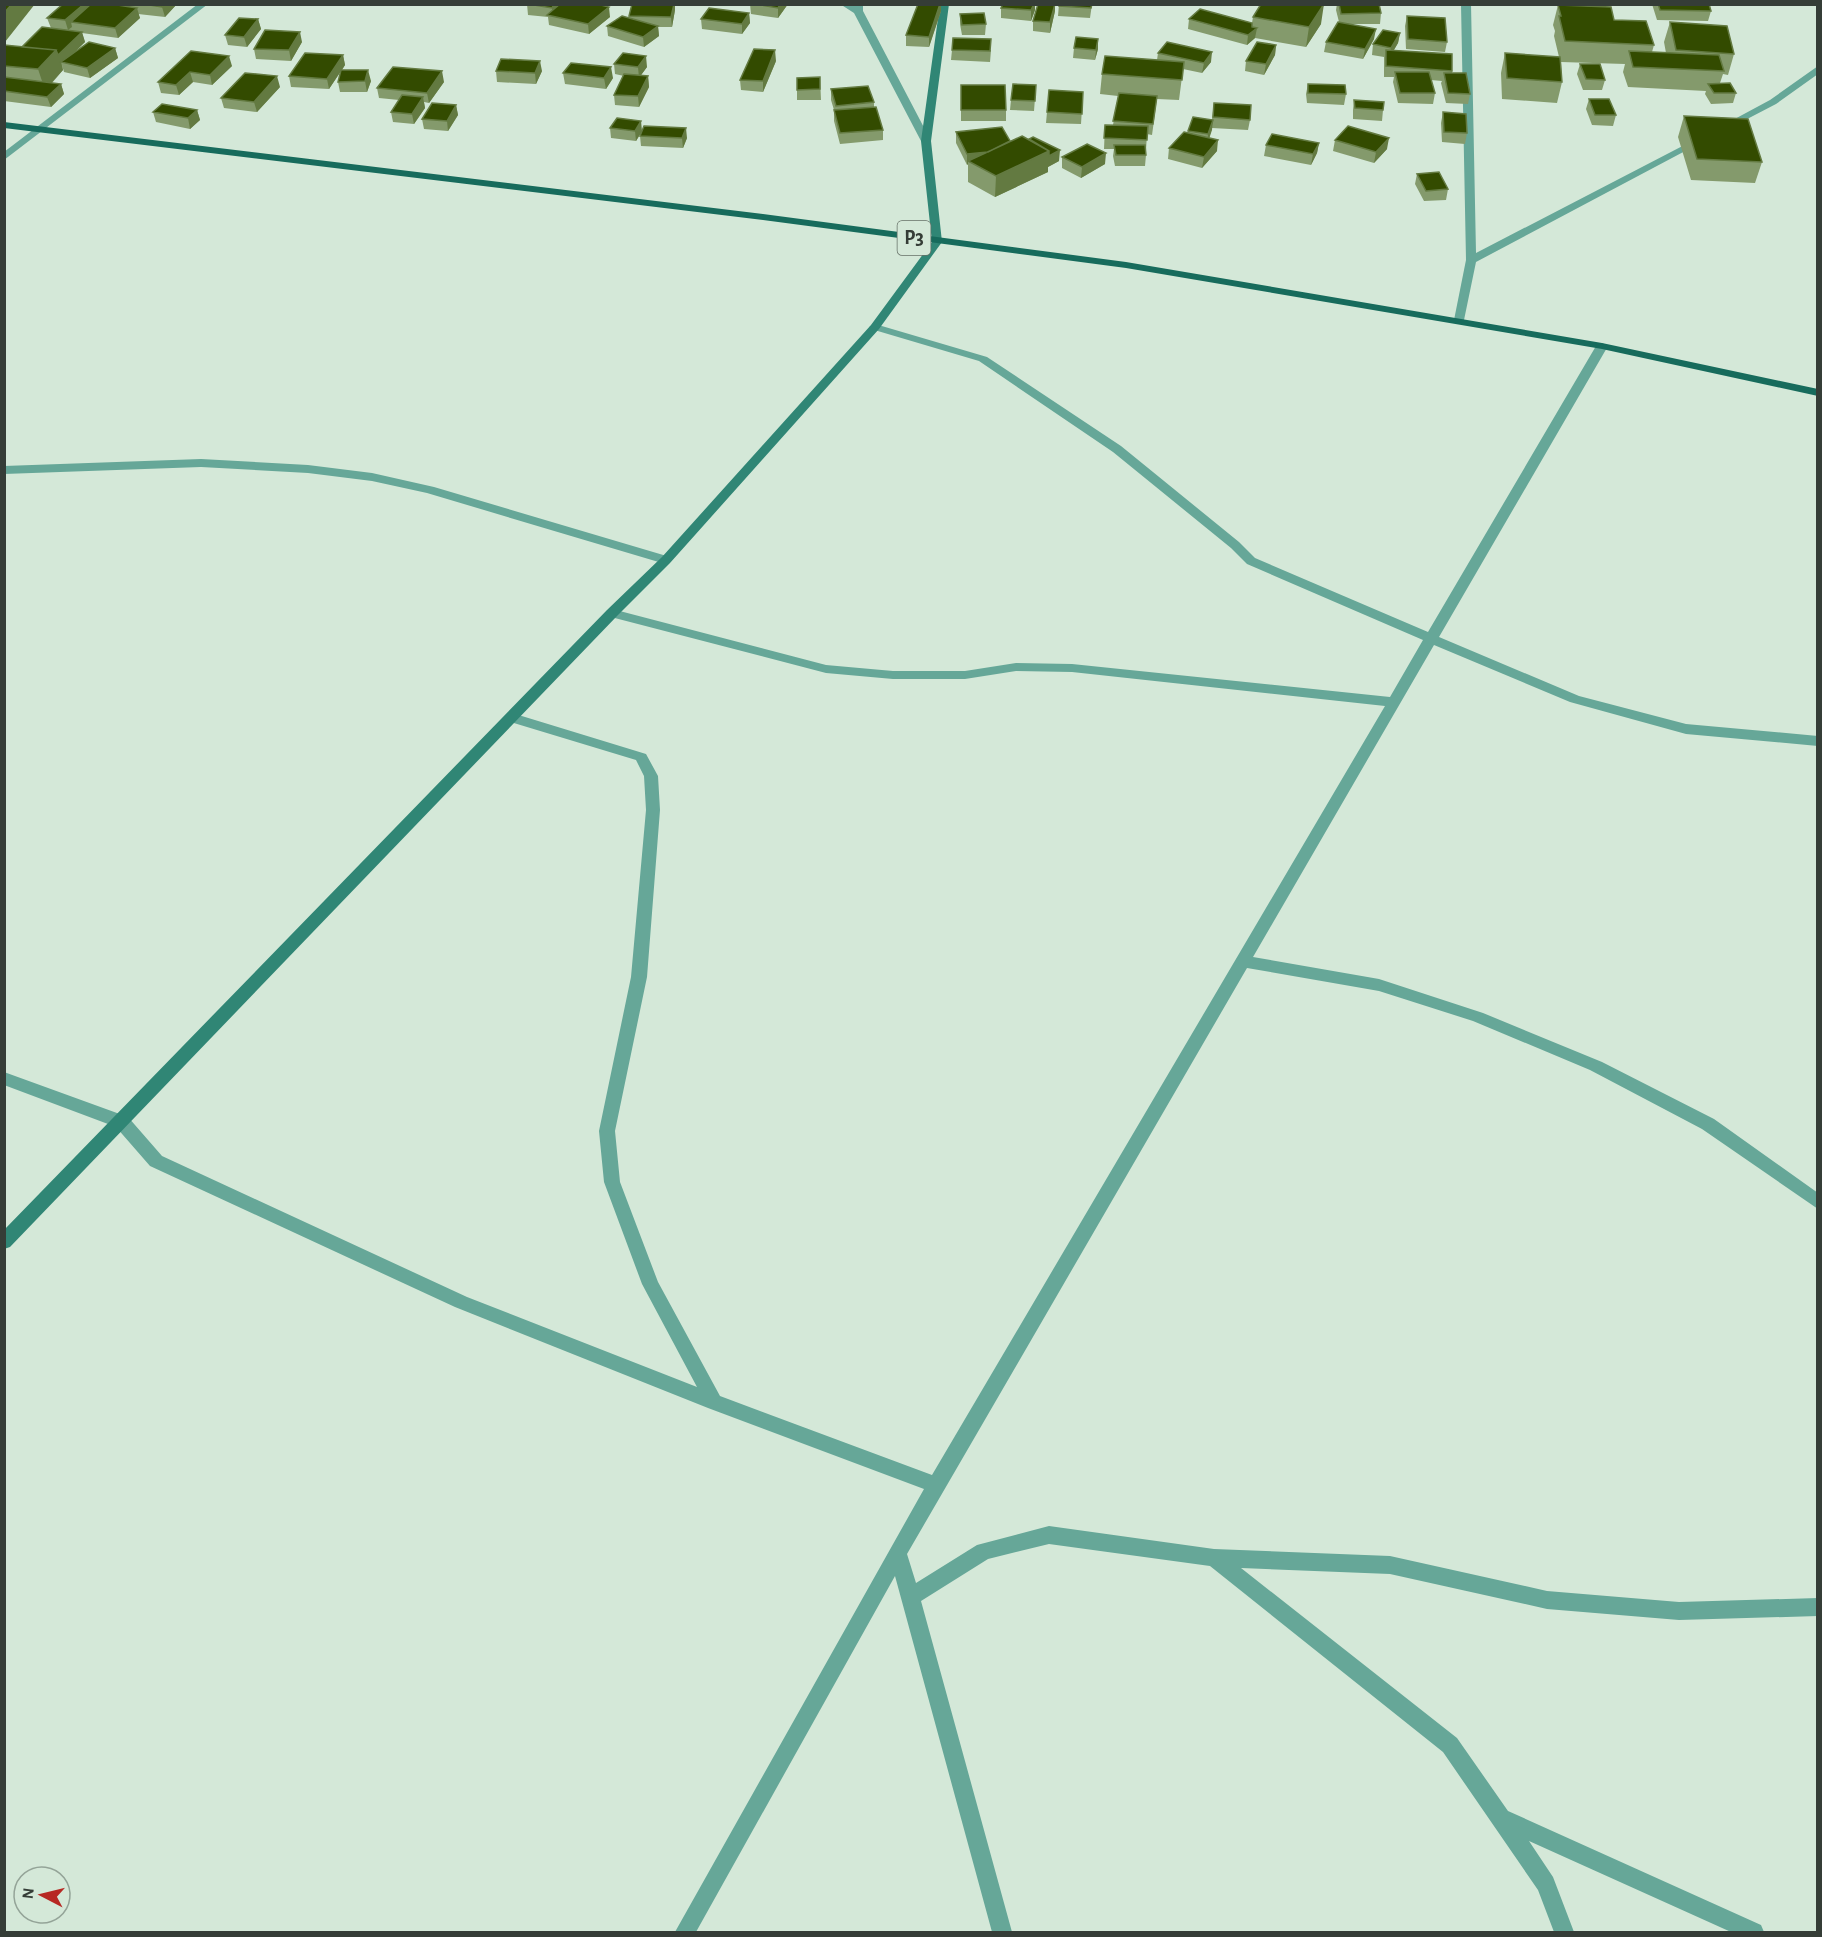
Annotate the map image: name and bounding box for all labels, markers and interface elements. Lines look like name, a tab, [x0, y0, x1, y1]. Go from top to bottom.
road number: P3	[898, 221, 930, 255]
north arrow	[12, 1865, 72, 1925]
text: N	[19, 1887, 37, 1900]

